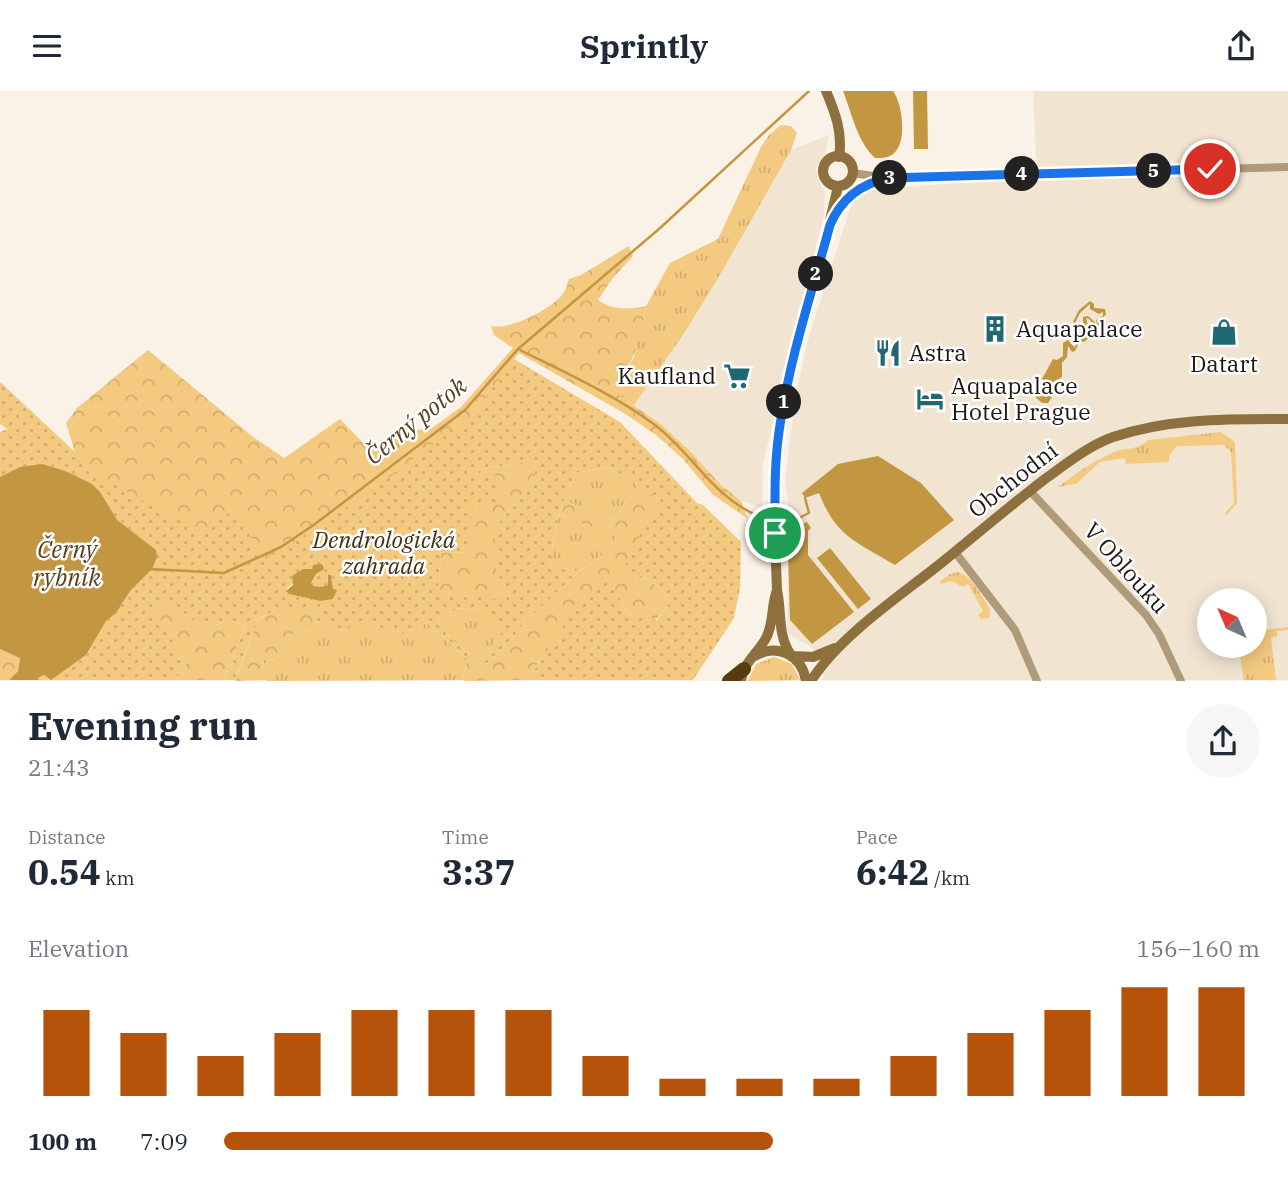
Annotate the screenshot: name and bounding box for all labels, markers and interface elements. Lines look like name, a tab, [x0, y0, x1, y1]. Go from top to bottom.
text: Sprintly	[580, 25, 708, 67]
icon: menu	[28, 27, 66, 65]
icon: share	[1222, 27, 1260, 65]
pin	[1180, 139, 1240, 199]
icon: check	[1191, 150, 1229, 188]
pin: 5	[1136, 153, 1172, 189]
pin: 4	[1004, 157, 1040, 191]
text: 5	[1148, 158, 1159, 182]
pin: 3	[872, 161, 908, 195]
text: 4	[1016, 161, 1027, 185]
text: 3	[884, 165, 895, 189]
pin: 2	[798, 257, 834, 291]
text: 2	[810, 261, 821, 285]
place label: Aquapalace	[1016, 313, 1143, 343]
building icon: Aquapalace	[980, 314, 1010, 344]
shop icon: Datart	[1209, 317, 1239, 347]
place label: Astra	[909, 337, 967, 367]
restaurant icon: Astra	[873, 338, 903, 368]
place label: Datart	[1190, 348, 1258, 378]
place label: Kaufland	[618, 360, 716, 390]
supermarket icon: Kaufland	[722, 361, 752, 391]
water label: Černý potok	[358, 369, 473, 471]
place label: Aquapalace Hotel Prague	[951, 370, 1091, 426]
hotel icon: Aquapalace Hotel Prague	[915, 384, 945, 414]
pin: 1	[766, 385, 802, 419]
text: 1	[778, 389, 789, 413]
street label: Obchodní	[961, 435, 1063, 524]
pin	[745, 503, 805, 563]
icon: arrive	[756, 514, 794, 552]
street label: V Oblouku	[1078, 516, 1175, 619]
park label: Dendrologická zahrada	[312, 524, 456, 580]
water label: Černý rybník	[33, 533, 101, 593]
north arrow	[1197, 588, 1267, 658]
map controls	[1197, 588, 1267, 658]
text: Evening run	[28, 701, 258, 750]
button: share	[1186, 704, 1260, 778]
text: 21:43	[28, 752, 90, 782]
text: Distance	[28, 825, 106, 849]
text: Time	[442, 825, 489, 849]
text: Pace	[856, 825, 898, 849]
text: 0.54	[28, 849, 101, 895]
text: 3:37	[442, 849, 516, 895]
text: 6:42	[856, 849, 930, 895]
text: km	[101, 866, 135, 890]
text: /km	[930, 866, 970, 890]
text: Elevation	[28, 933, 129, 963]
text: 156–160 m	[1136, 933, 1260, 963]
text: 100 m	[28, 1126, 97, 1156]
text: 7:09	[140, 1126, 188, 1156]

